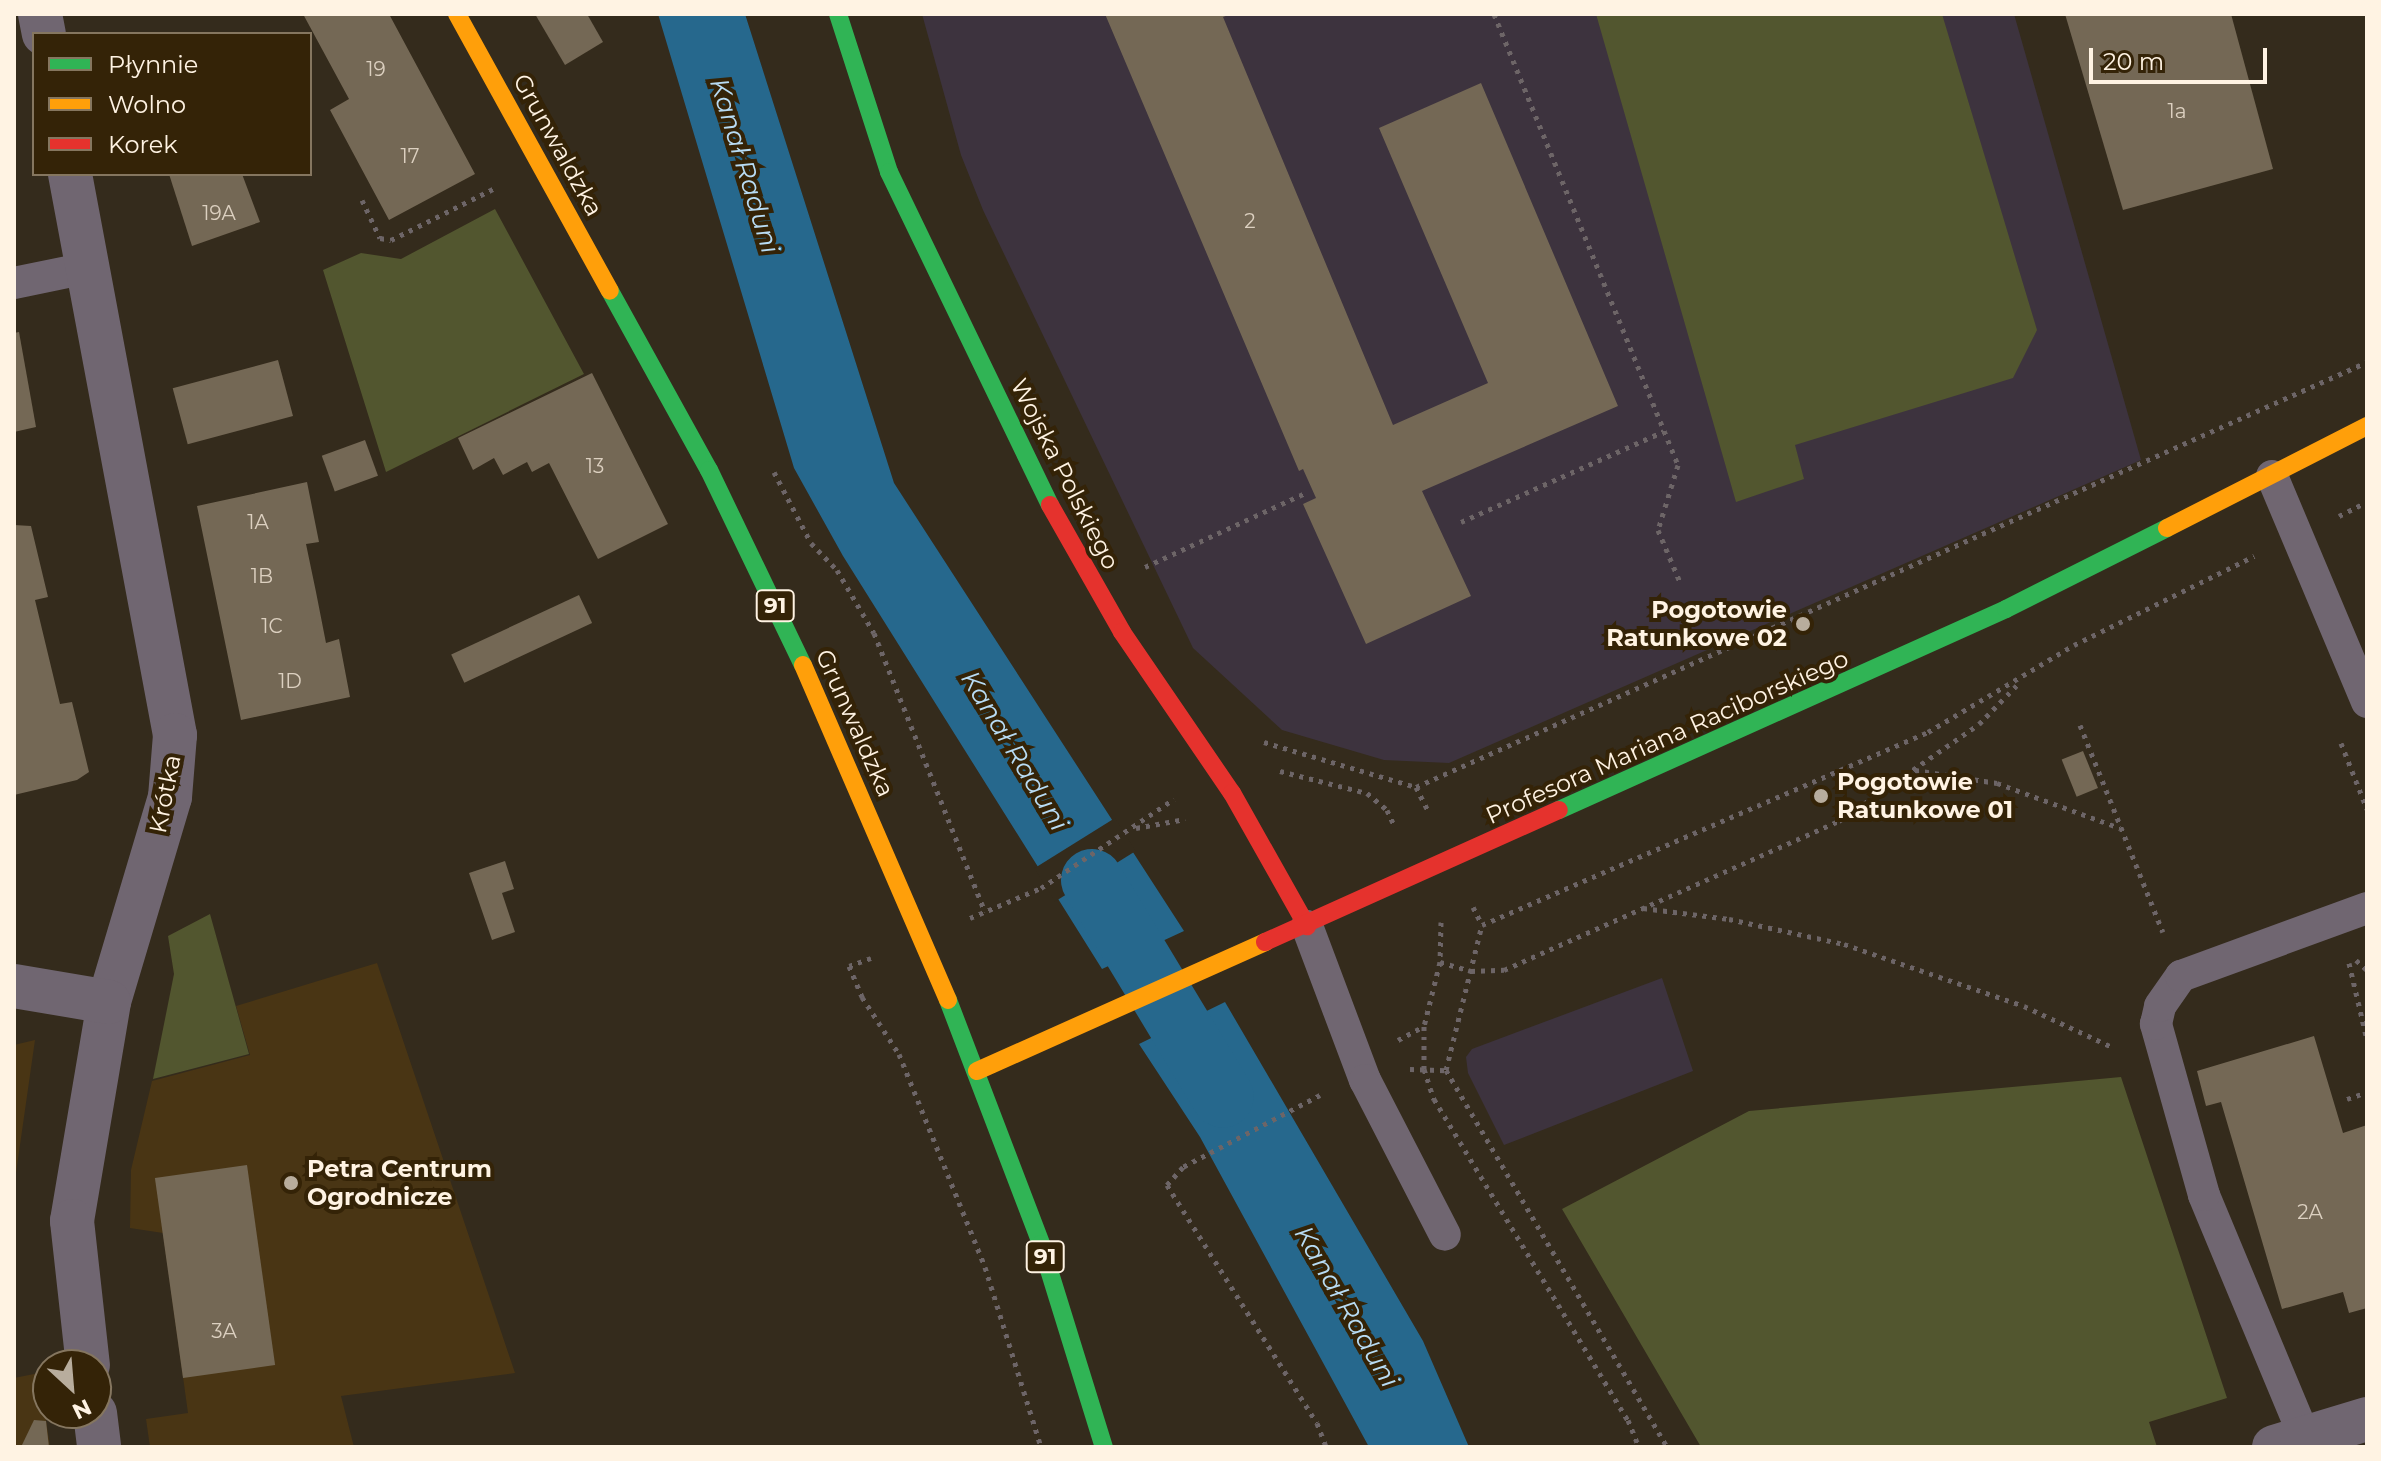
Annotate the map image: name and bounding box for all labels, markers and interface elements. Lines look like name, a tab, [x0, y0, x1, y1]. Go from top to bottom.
legend	[32, 32, 312, 176]
scale bar	[2093, 32, 2271, 82]
text: 20 m	[2103, 47, 2164, 76]
text: Płynnie	[108, 50, 198, 79]
house number: 19	[366, 57, 386, 81]
street label: Grunwaldzka	[507, 69, 609, 221]
water label: Kanał Raduni	[703, 75, 785, 257]
text: Wolno	[108, 90, 186, 119]
house number: 1a	[2167, 99, 2187, 123]
text: Korek	[108, 130, 178, 159]
house number: 17	[401, 144, 419, 168]
house number: 19A	[202, 201, 236, 225]
house number: 2	[1244, 209, 1256, 233]
street label: Wojska Polskiego	[1004, 374, 1126, 574]
house number: 13	[586, 454, 604, 478]
house number: 1A	[247, 510, 269, 534]
house number: 1B	[251, 564, 273, 588]
road number: 91	[755, 588, 795, 624]
place label: Pogotowie Ratunkowe 02	[1606, 596, 1787, 652]
house number: 1C	[261, 614, 283, 638]
marker: Pogotowie Ratunkowe 02	[1794, 615, 1812, 633]
street label: Profesora Mariana Raciborskiego	[1481, 644, 1853, 830]
street label: Grunwaldzka	[810, 645, 900, 801]
water label: Kanał Raduni	[954, 665, 1074, 837]
house number: 1D	[278, 669, 302, 693]
street label: Krótka	[143, 752, 187, 836]
place label: Pogotowie Ratunkowe 01	[1837, 768, 2013, 824]
marker: Pogotowie Ratunkowe 01	[1812, 787, 1830, 805]
place label: Petra Centrum Ogrodnicze	[307, 1155, 492, 1211]
marker: Petra Centrum Ogrodnicze	[282, 1174, 300, 1192]
house number: 2A	[2297, 1200, 2323, 1224]
water label: Kanał Raduni	[1287, 1221, 1405, 1393]
road number: 91	[1025, 1239, 1065, 1275]
house number: 3A	[211, 1319, 237, 1343]
north arrow	[32, 1349, 112, 1429]
text: N	[68, 1393, 96, 1425]

